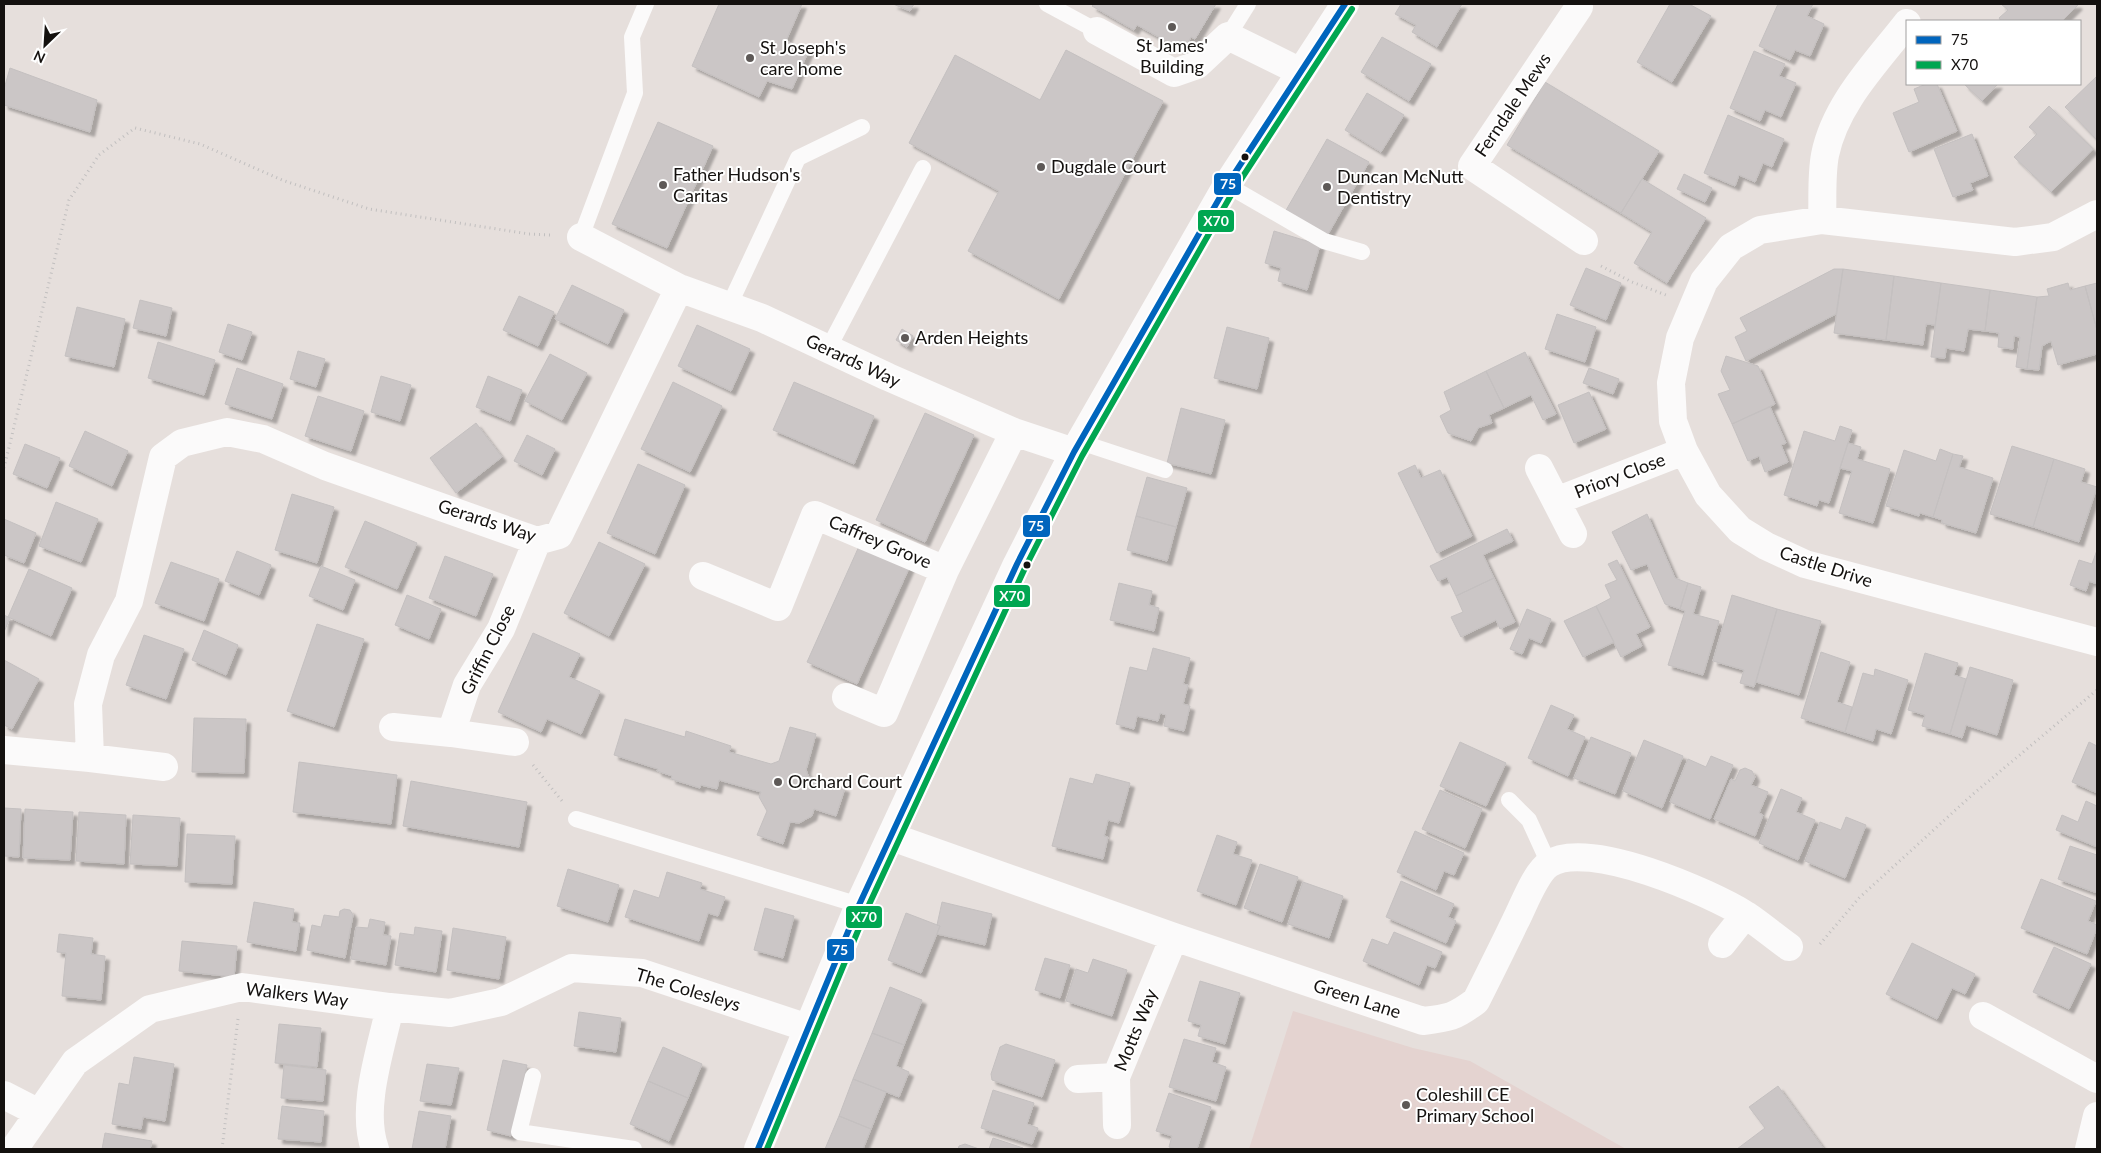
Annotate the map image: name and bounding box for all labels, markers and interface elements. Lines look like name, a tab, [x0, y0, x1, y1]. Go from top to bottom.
north arrow	[20, 20, 70, 70]
legend	[1906, 20, 2081, 85]
marker: St James' Building	[1166, 21, 1178, 33]
text: 75	[1951, 30, 1968, 48]
place label: St James' Building	[1136, 34, 1208, 77]
place label: St Joseph's care home	[760, 36, 846, 79]
text: N	[31, 47, 48, 67]
street label: Ferndale Mews	[1469, 48, 1555, 161]
marker: St Joseph's care home	[744, 52, 756, 64]
text: X70	[1951, 55, 1978, 73]
unlabelled marker	[1240, 152, 1250, 162]
place label: Dugdale Court	[1051, 155, 1167, 177]
marker: Dugdale Court	[1035, 161, 1047, 173]
place label: Father Hudson's Caritas	[673, 163, 801, 206]
place label: Duncan McNutt Dentistry	[1337, 165, 1464, 208]
line badge: 75	[1213, 172, 1242, 196]
text: 75	[1220, 175, 1236, 192]
marker: Father Hudson's Caritas	[657, 179, 669, 191]
marker: Duncan McNutt Dentistry	[1321, 181, 1333, 193]
line badge: X70	[1197, 209, 1235, 233]
text: X70	[1203, 212, 1229, 229]
place label: Arden Heights	[915, 326, 1029, 348]
street label: Gerards Way	[803, 329, 905, 392]
marker: Arden Heights	[899, 332, 911, 344]
street label: Priory Close	[1571, 448, 1668, 502]
street label: Gerards Way	[435, 494, 540, 546]
street label: Caffrey Grove	[826, 510, 935, 573]
line badge: 75	[1022, 514, 1051, 538]
text: 75	[1028, 517, 1044, 534]
street label: Castle Drive	[1777, 541, 1876, 591]
unlabelled marker	[1022, 560, 1032, 570]
line badge: X70	[993, 584, 1031, 608]
text: X70	[999, 587, 1025, 604]
street label: Griffin Close	[455, 601, 519, 698]
place label: Orchard Court	[788, 770, 903, 792]
marker: Orchard Court	[772, 776, 784, 788]
line badge: X70	[845, 905, 883, 929]
text: X70	[851, 908, 877, 925]
line badge: 75	[826, 938, 855, 962]
text: 75	[832, 941, 848, 958]
street label: The Colesleys	[633, 963, 744, 1016]
street label: Green Lane	[1311, 974, 1404, 1023]
street label: Walkers Way	[245, 977, 350, 1011]
street label: Motts Way	[1109, 985, 1162, 1074]
place label: Coleshill CE Primary School	[1416, 1083, 1534, 1126]
marker: Coleshill CE Primary School	[1400, 1099, 1412, 1111]

